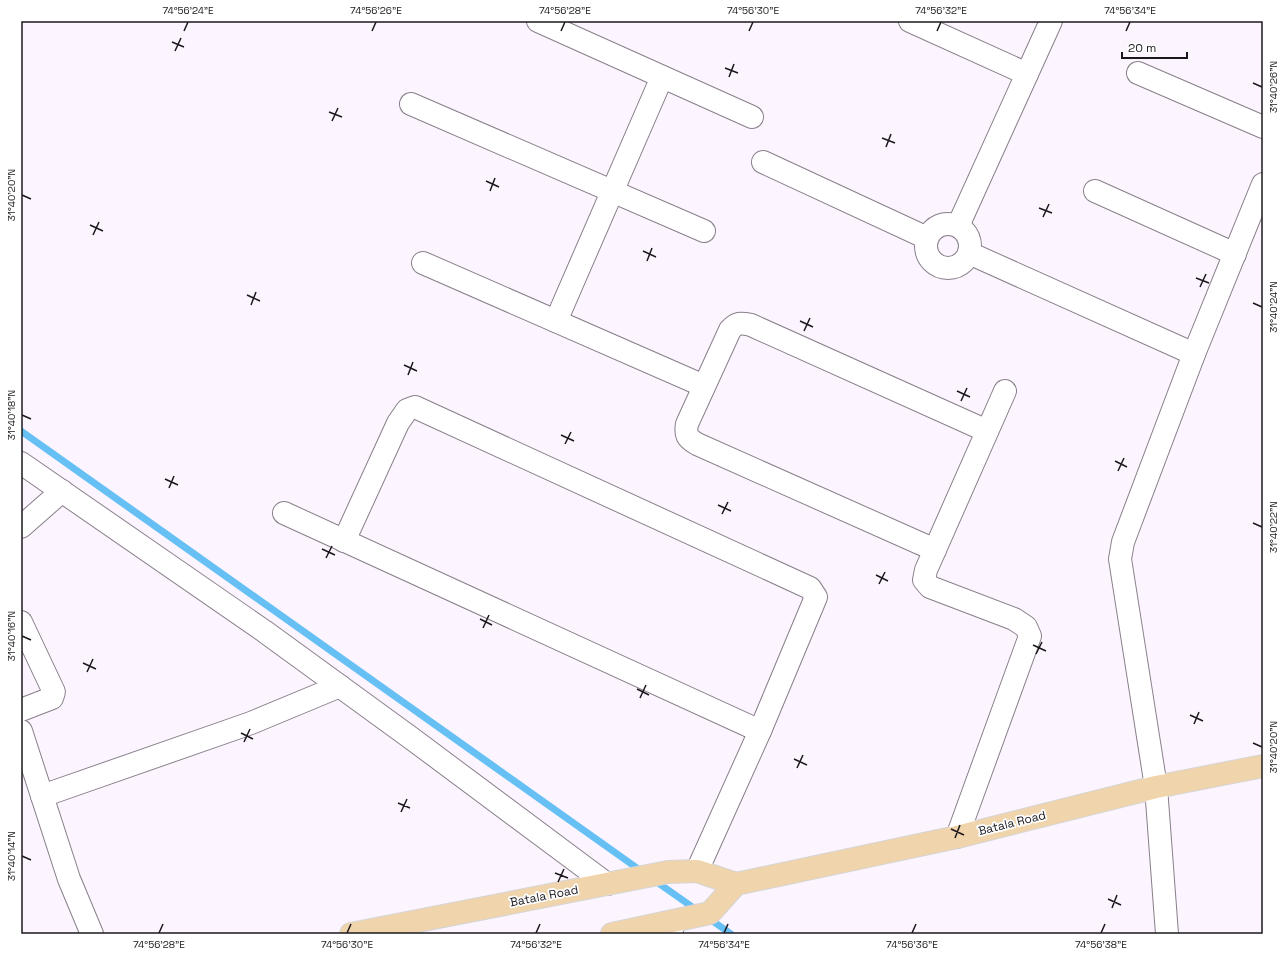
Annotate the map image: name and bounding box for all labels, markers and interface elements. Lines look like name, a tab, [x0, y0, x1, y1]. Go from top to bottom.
text: 74°56'24"E	[162, 4, 214, 17]
text: 74°56'26"E	[350, 4, 402, 17]
text: 74°56'28"E	[539, 4, 591, 17]
text: 74°56'30"E	[727, 4, 779, 17]
text: 74°56'32"E	[915, 4, 967, 17]
text: 74°56'34"E	[1104, 4, 1156, 17]
scale bar	[1122, 34, 1187, 60]
text: 20 m	[1128, 40, 1156, 56]
text: 31°40'26"N	[1267, 61, 1280, 113]
text: 31°40'20"N	[5, 169, 18, 221]
text: 31°40'24"N	[1267, 281, 1280, 333]
text: 31°40'18"N	[5, 390, 18, 440]
text: 31°40'22"N	[1267, 501, 1280, 553]
text: 31°40'16"N	[5, 611, 18, 661]
text: 31°40'20"N	[1267, 721, 1280, 773]
street label: Batala Road	[976, 807, 1048, 839]
text: 31°40'14"N	[5, 831, 18, 881]
street label: Batala Road	[509, 882, 579, 910]
text: 74°56'28"E	[133, 938, 185, 951]
text: 74°56'30"E	[321, 938, 373, 951]
text: 74°56'32"E	[510, 938, 562, 951]
text: 74°56'34"E	[698, 938, 750, 951]
text: 74°56'36"E	[886, 938, 938, 951]
text: 74°56'38"E	[1075, 938, 1127, 951]

